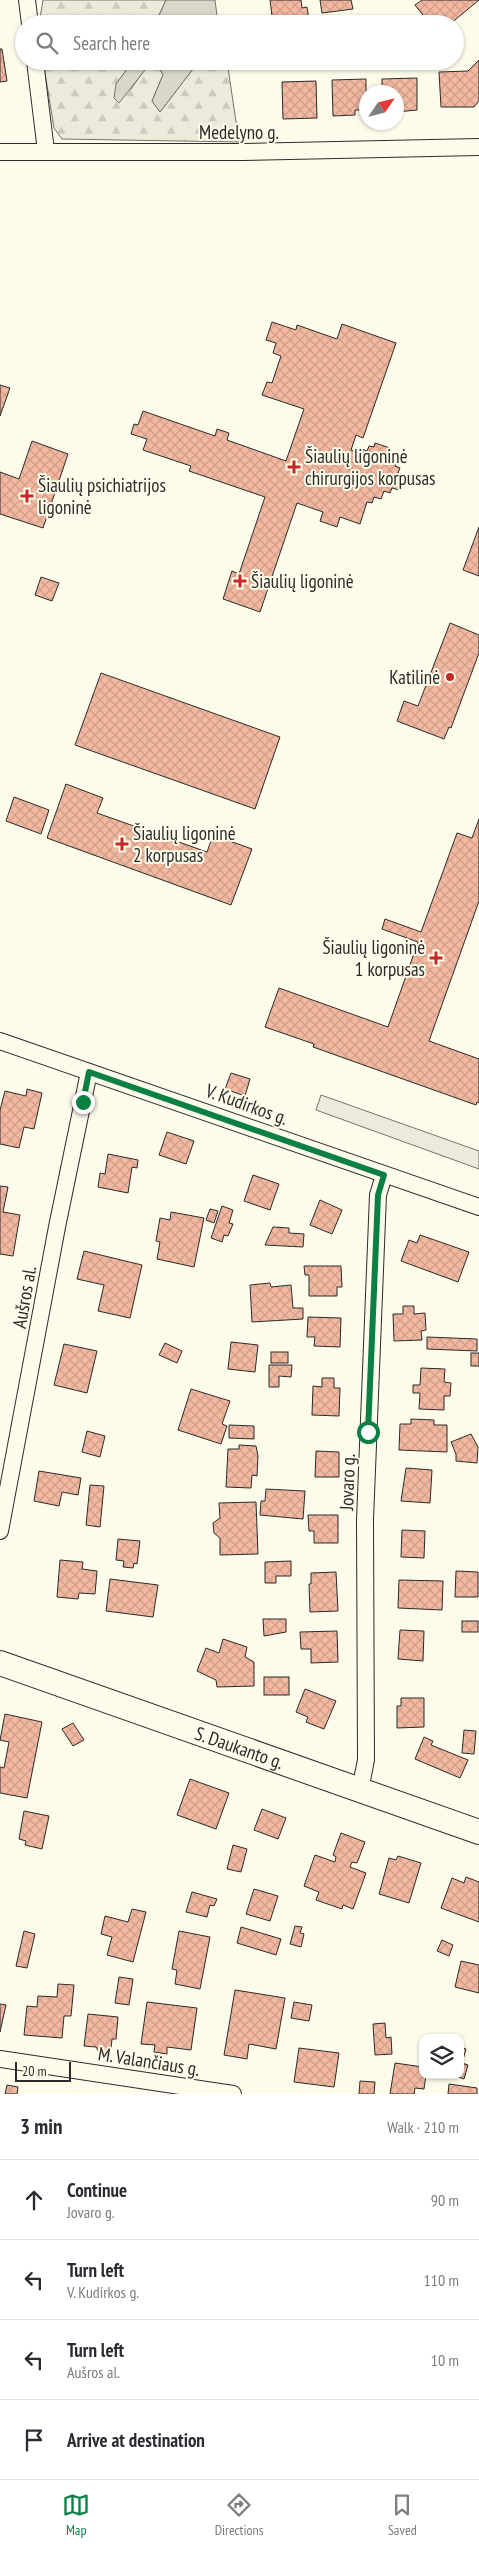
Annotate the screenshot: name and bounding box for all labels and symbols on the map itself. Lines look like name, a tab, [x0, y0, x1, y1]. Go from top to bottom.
north arrow	[359, 85, 404, 130]
street label: Medelyno g.	[199, 120, 279, 144]
place label: Šiaulių ligoninė chirurgijos korpusas	[305, 444, 436, 490]
marker: Šiaulių ligoninė chirurgijos korpusas	[287, 460, 301, 474]
place label: Šiaulių psichiatrijos ligoninė	[38, 473, 166, 519]
marker: Šiaulių psichiatrijos ligoninė	[20, 489, 34, 503]
place label: Šiaulių ligoninė	[251, 569, 354, 593]
marker: Šiaulių ligoninė	[233, 574, 247, 588]
place label: Katilinė	[389, 665, 440, 689]
marker: Katilinė	[444, 671, 456, 683]
place label: Šiaulių ligoninė 2 korpusas	[133, 821, 236, 867]
marker: Šiaulių ligoninė 2 korpusas	[115, 837, 129, 851]
place label: Šiaulių ligoninė 1 korpusas	[322, 935, 425, 981]
marker: Šiaulių ligoninė 1 korpusas	[429, 951, 443, 965]
street label: V. Kudirkos g.	[202, 1078, 291, 1130]
route end	[72, 1091, 95, 1114]
street label: Aušros al.	[7, 1264, 41, 1330]
route start	[357, 1421, 380, 1444]
street label: Jovaro g.	[334, 1453, 360, 1512]
street label: S. Daukanto g.	[192, 1721, 287, 1774]
street label: M. Valančiaus g.	[96, 2041, 202, 2081]
scale bar	[15, 2059, 71, 2082]

